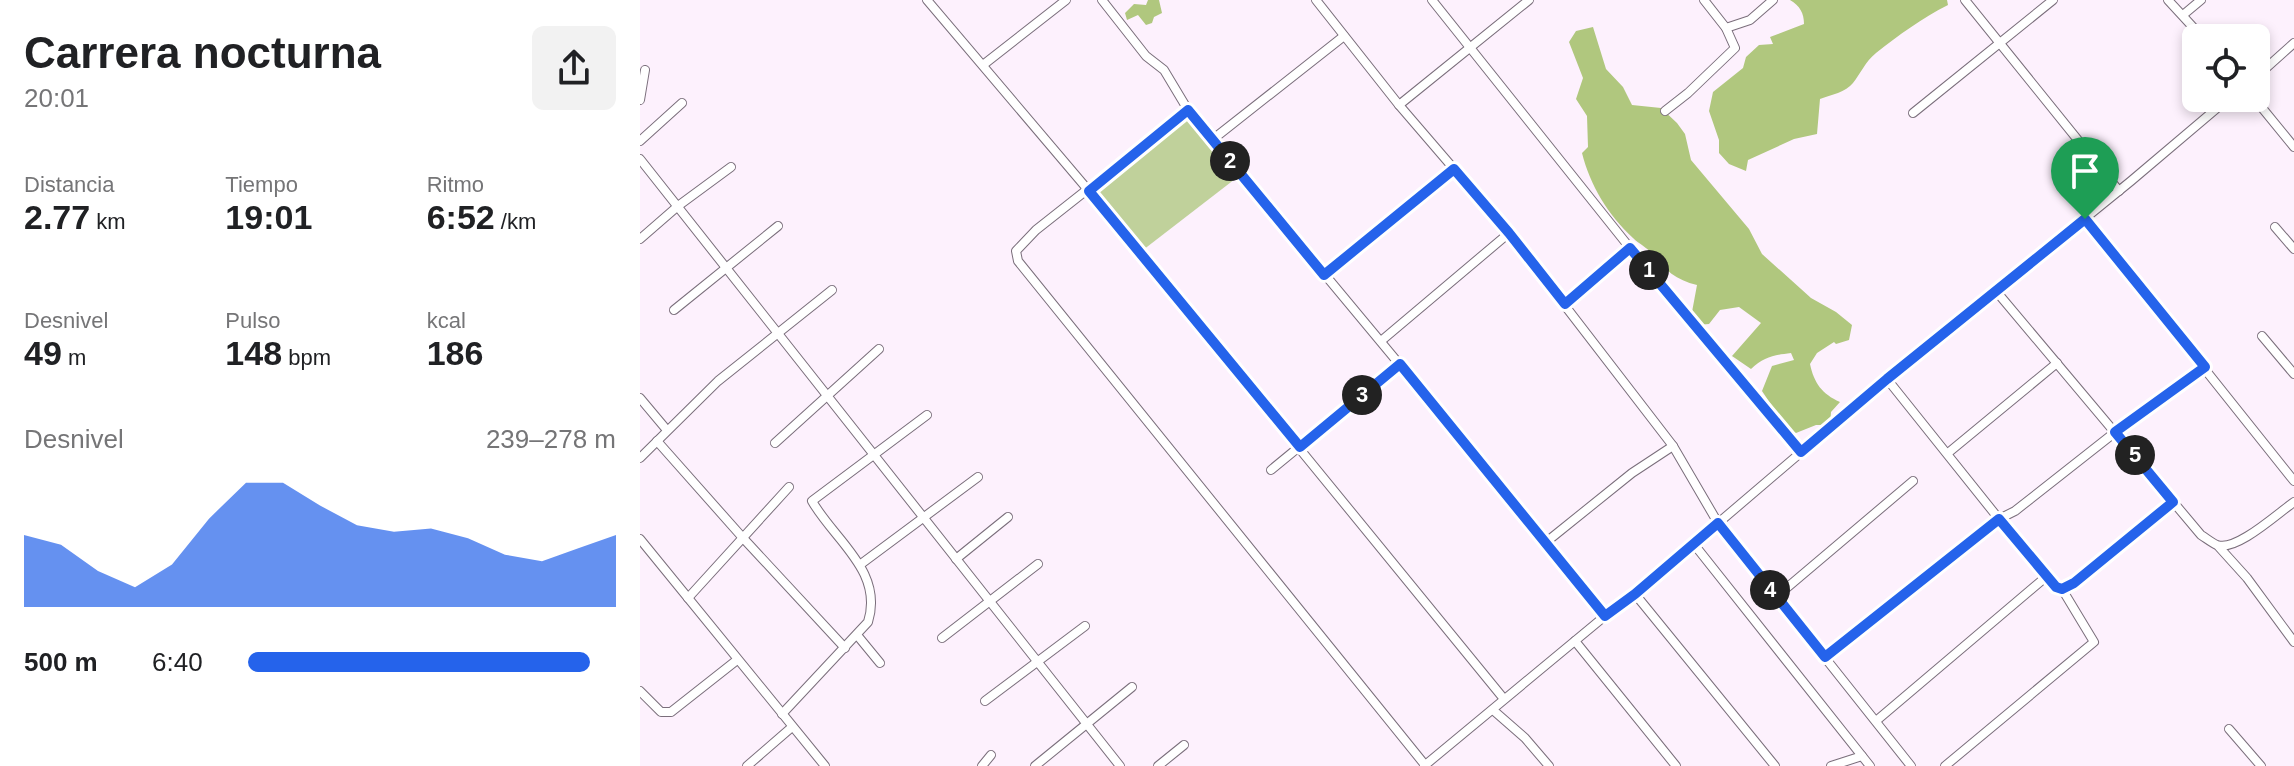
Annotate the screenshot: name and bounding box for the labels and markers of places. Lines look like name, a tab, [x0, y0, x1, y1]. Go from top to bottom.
pin	[2051, 137, 2119, 219]
pin: 2	[1210, 141, 1250, 181]
pin: 1	[1629, 250, 1669, 290]
pin: 3	[1342, 375, 1382, 415]
pin: 5	[2115, 435, 2155, 475]
pin: 4	[1750, 570, 1790, 610]

